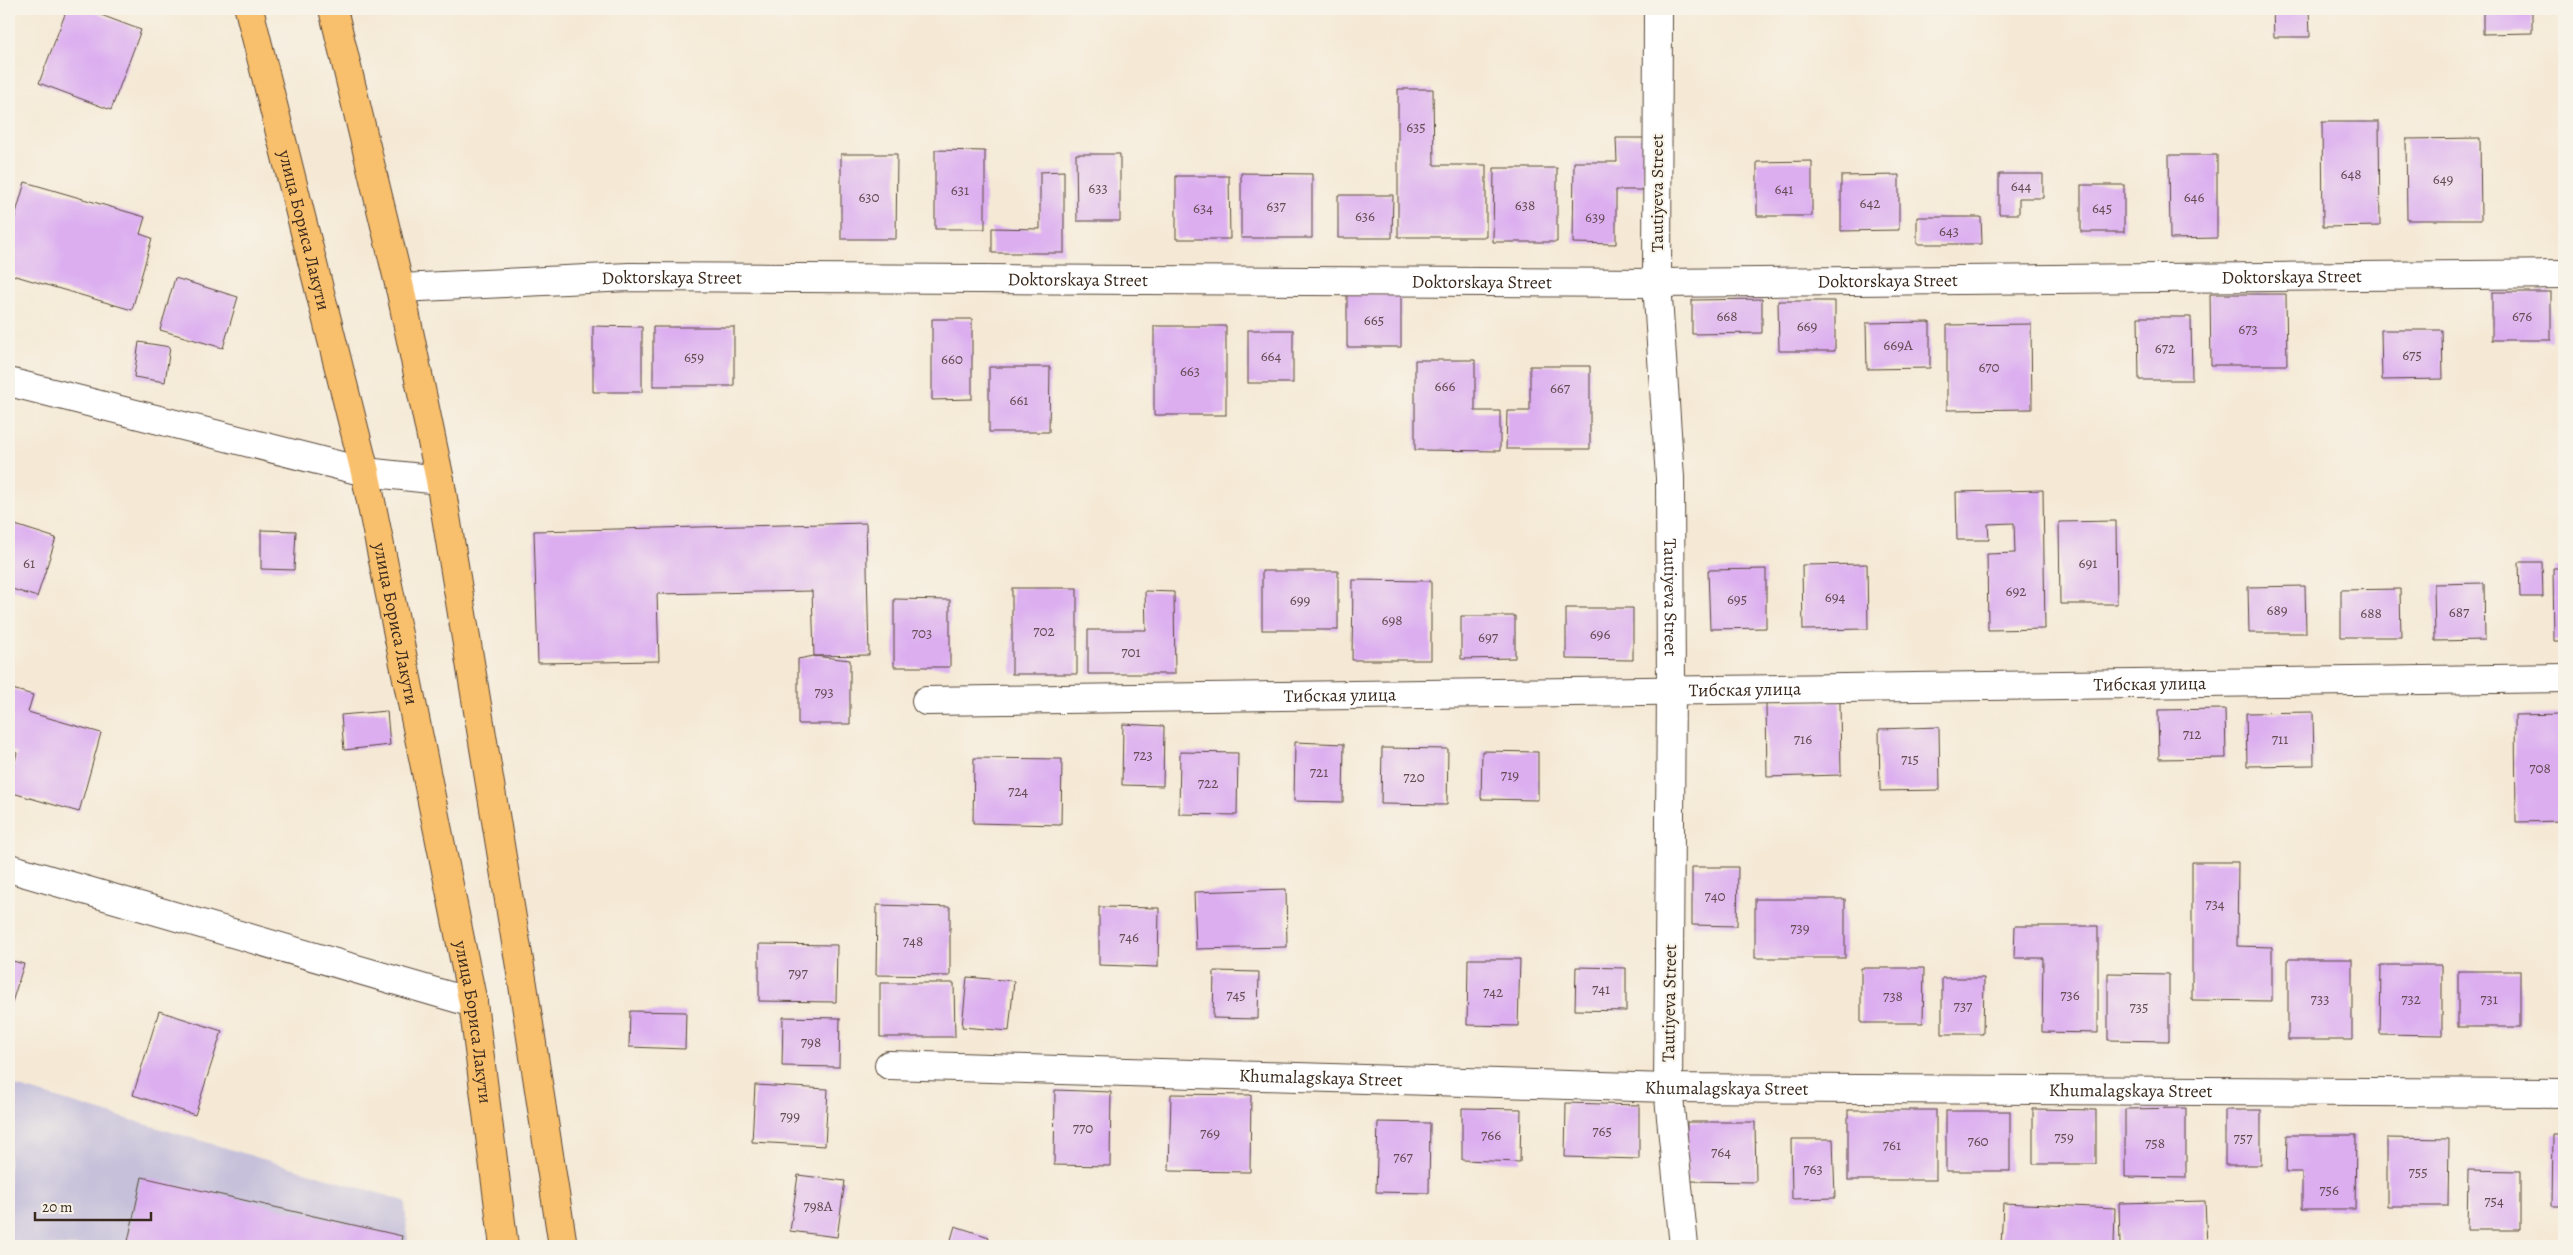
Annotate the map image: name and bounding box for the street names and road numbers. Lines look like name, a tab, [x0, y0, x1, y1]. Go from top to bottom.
street label: Tautiyeva Street	[1645, 134, 1669, 252]
street label: улица Бориса Лакути	[273, 146, 336, 313]
street label: Doktorskaya Street	[2221, 264, 2362, 289]
street label: Doktorskaya Street	[601, 265, 742, 290]
street label: Doktorskaya Street	[1007, 267, 1148, 292]
street label: Doktorskaya Street	[1817, 268, 1958, 293]
street label: Doktorskaya Street	[1411, 270, 1552, 294]
street label: Tautiyeva Street	[1658, 539, 1683, 657]
street label: улица Бориса Лакути	[367, 540, 424, 707]
street label: Тибская улица	[2093, 671, 2207, 697]
street label: Тибская улица	[1688, 677, 1802, 702]
street label: Тибская улица	[1283, 682, 1397, 708]
street label: улица Бориса Лакути	[448, 937, 498, 1105]
street label: Tautiyeva Street	[1656, 944, 1682, 1062]
street label: Khumalagskaya Street	[1239, 1063, 1403, 1092]
street label: Khumalagskaya Street	[1644, 1075, 1809, 1101]
street label: Khumalagskaya Street	[2049, 1078, 2213, 1103]

